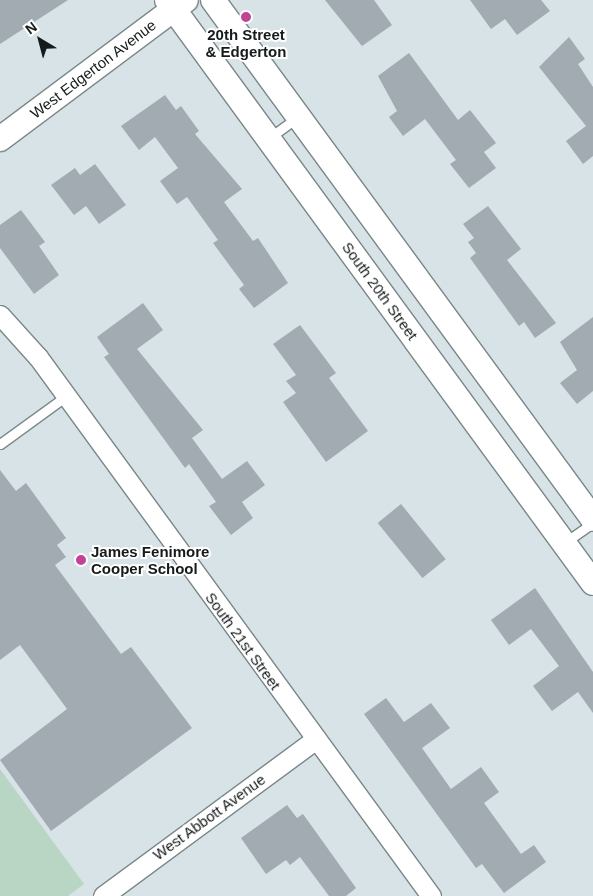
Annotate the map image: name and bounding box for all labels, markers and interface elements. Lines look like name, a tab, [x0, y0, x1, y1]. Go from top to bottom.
marker: 20th Street & Edgerton	[240, 11, 252, 23]
north arrow	[15, 15, 65, 65]
street label: West Edgerton Avenue	[26, 16, 160, 122]
text: N	[22, 19, 40, 37]
place label: 20th Street & Edgerton	[206, 25, 286, 60]
street label: South 20th Street	[338, 238, 422, 344]
place label: James Fenimore Cooper School	[91, 542, 209, 577]
marker: James Fenimore Cooper School	[75, 554, 87, 566]
street label: South 21st Street	[202, 589, 284, 693]
street label: West Abbott Avenue	[149, 770, 269, 864]

